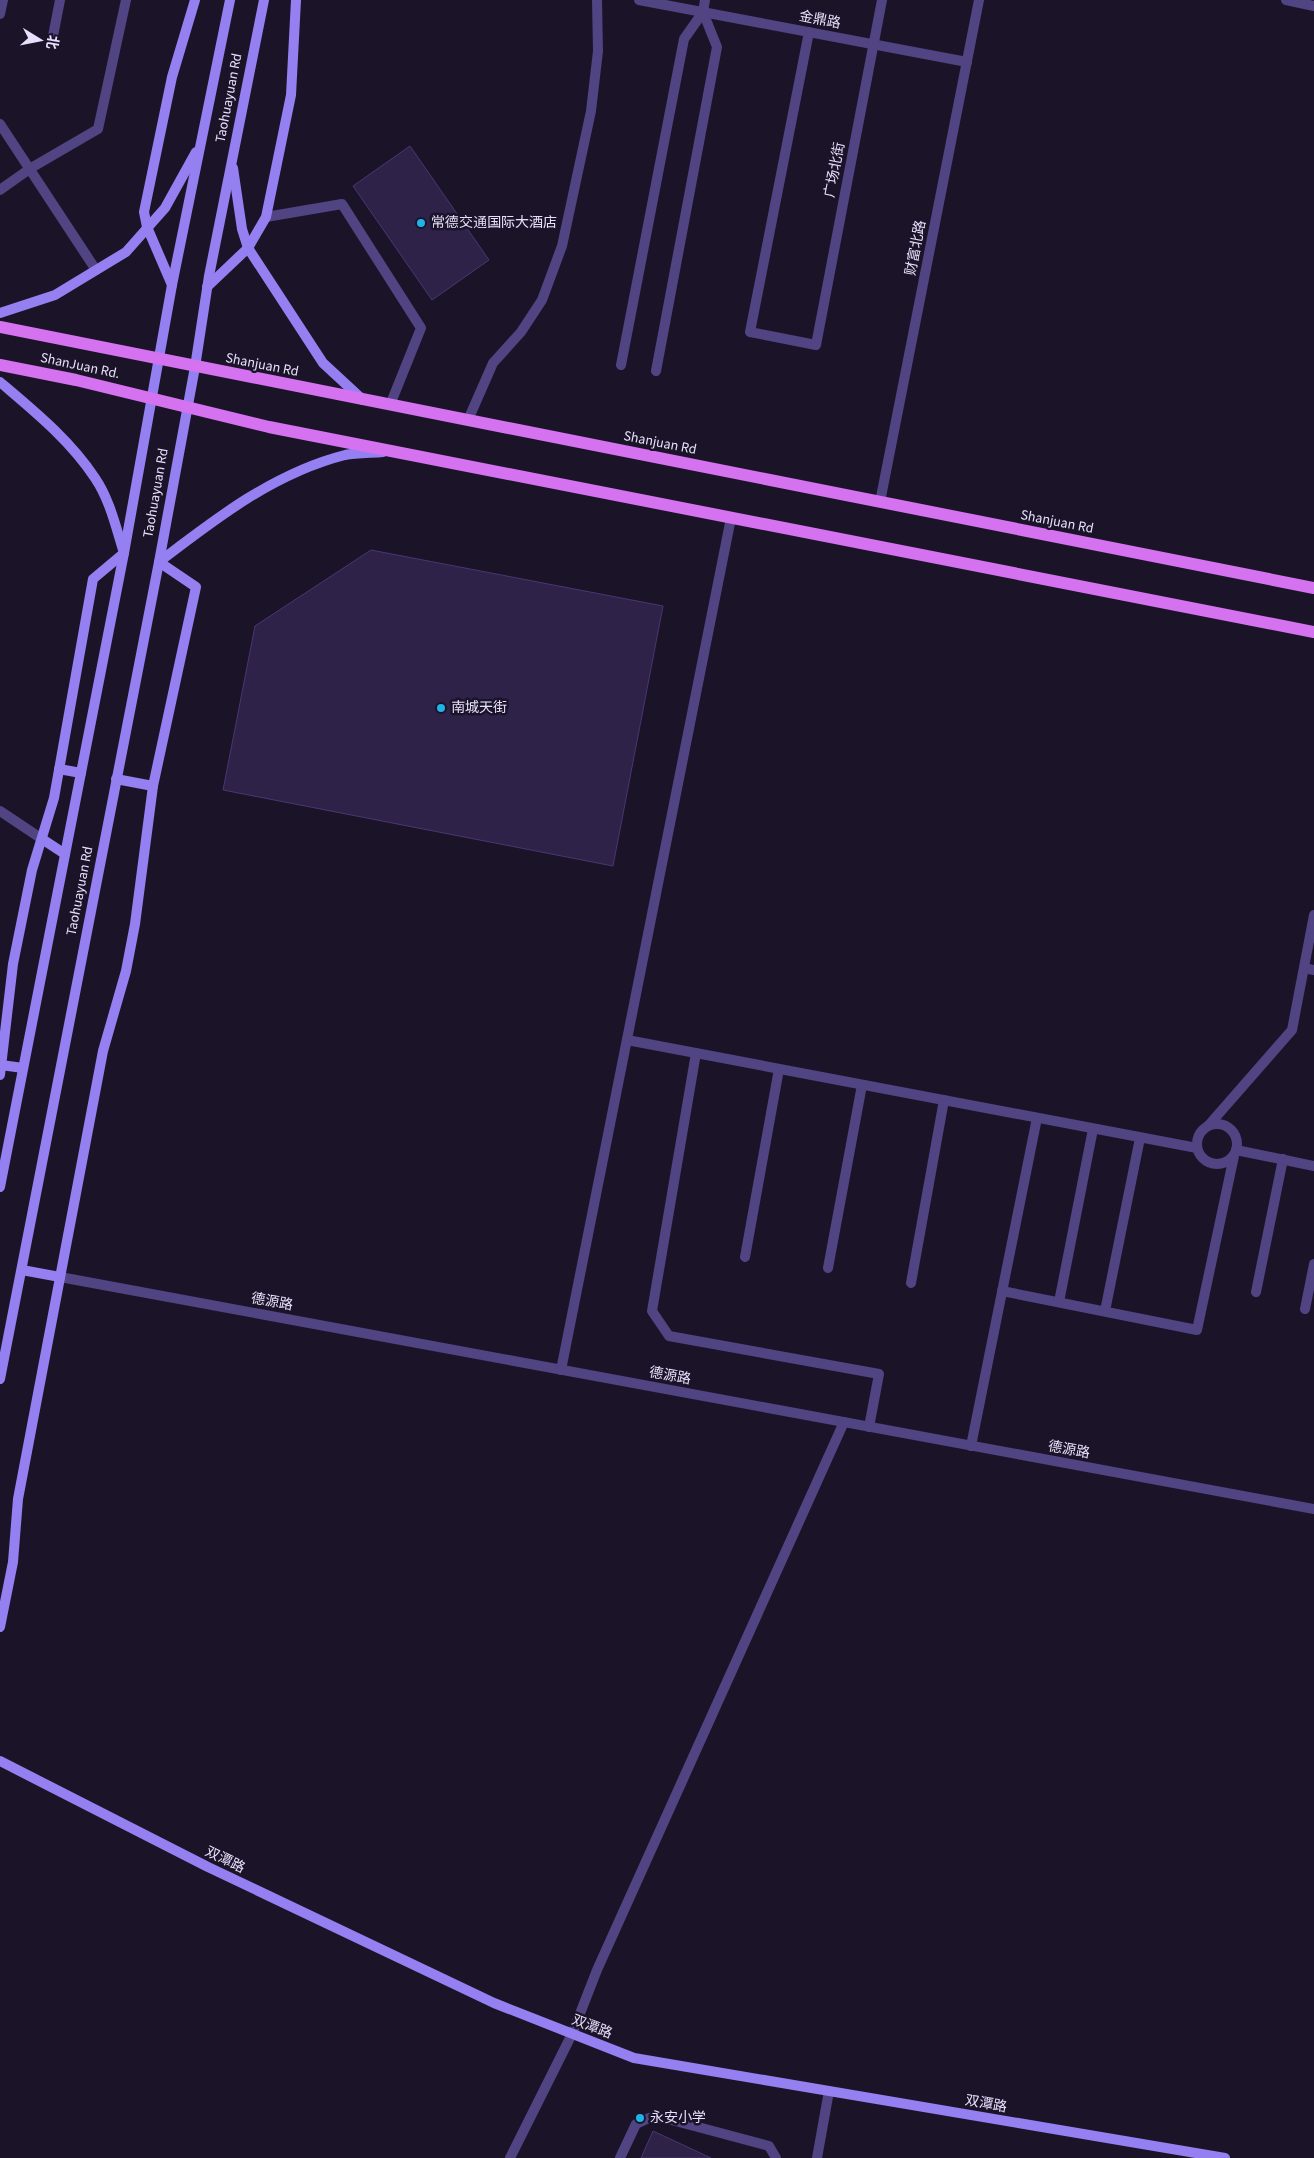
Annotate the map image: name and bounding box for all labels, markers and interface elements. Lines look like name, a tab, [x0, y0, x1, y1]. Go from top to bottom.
street label: 金鼎路	[797, 6, 843, 34]
north arrow	[15, 15, 65, 65]
text: 北	[41, 33, 63, 51]
street label: Taohuayuan Rd	[211, 52, 247, 144]
street label: 广场北街	[820, 141, 850, 199]
place label: 常德交通国际大酒店	[431, 213, 557, 233]
marker: 常德交通国际大酒店	[415, 217, 427, 229]
street label: 财富北路	[901, 219, 931, 277]
street label: ShanJuan Rd.	[38, 348, 122, 384]
street label: Shanjuan Rd	[224, 348, 300, 382]
street label: Shanjuan Rd	[622, 426, 698, 460]
street label: Taohuayuan Rd	[138, 447, 174, 539]
street label: Shanjuan Rd	[1019, 505, 1095, 539]
place label: 南城天街	[451, 698, 507, 718]
marker: 南城天街	[435, 702, 447, 714]
street label: Taohuayuan Rd	[62, 845, 98, 937]
street label: 德源路	[250, 1289, 294, 1315]
street label: 德源路	[648, 1363, 692, 1389]
street label: 德源路	[1047, 1437, 1091, 1463]
street label: 双潭路	[202, 1842, 248, 1878]
street label: 双潭路	[569, 2010, 615, 2044]
street label: 双潭路	[964, 2091, 1008, 2117]
place label: 永安小学	[650, 2108, 706, 2128]
marker: 永安小学	[634, 2112, 646, 2124]

